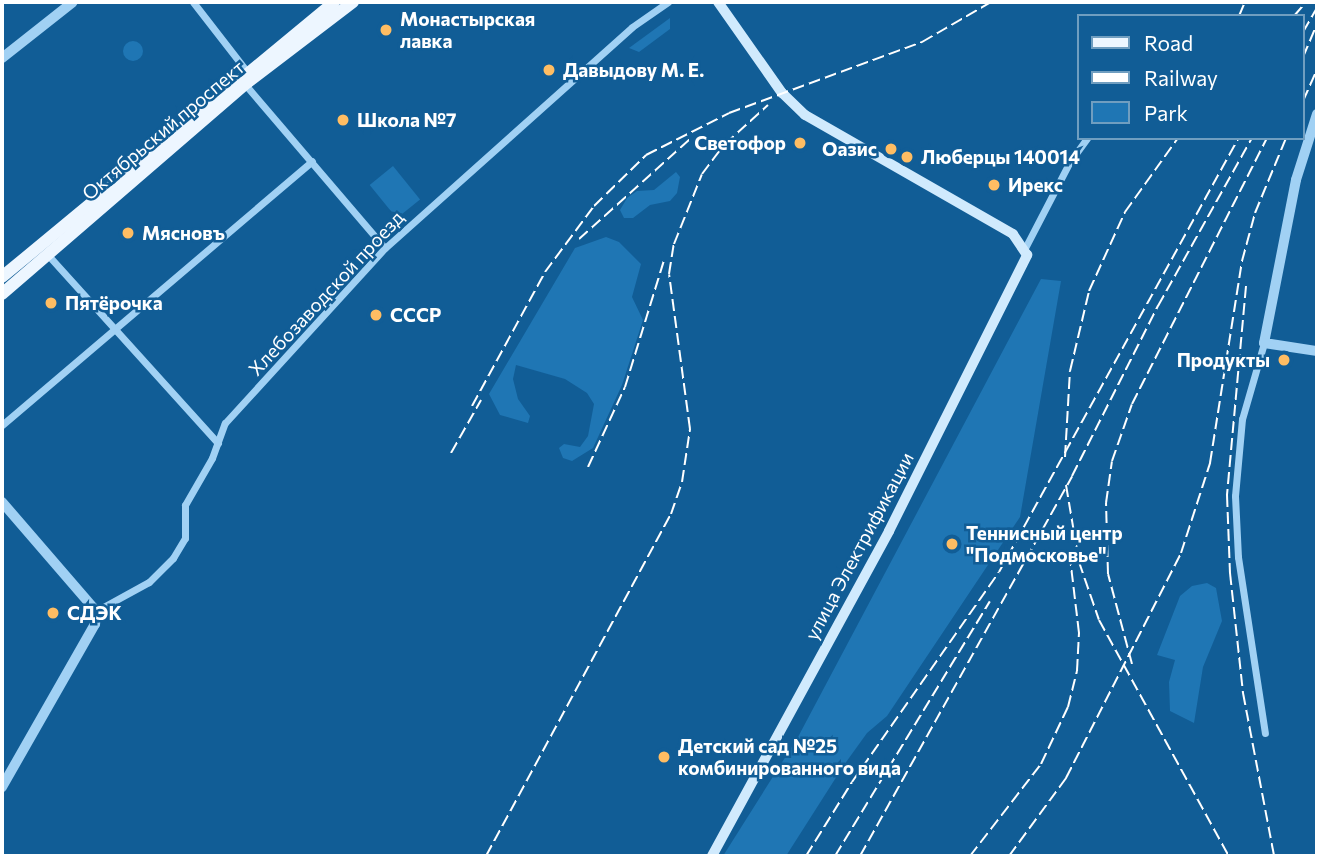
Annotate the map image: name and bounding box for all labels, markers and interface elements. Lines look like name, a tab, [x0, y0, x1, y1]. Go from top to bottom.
place label: Монастырская лавка	[400, 8, 535, 52]
legend	[1078, 14, 1305, 140]
marker: Монастырская лавка	[378, 22, 394, 38]
text: Road	[1144, 30, 1193, 55]
street label: Октябрьский проспект	[77, 56, 249, 204]
place label: Давыдову М. Е.	[563, 59, 704, 81]
marker: Давыдову М. Е.	[541, 62, 557, 78]
text: Railway	[1144, 65, 1218, 90]
text: Park	[1144, 100, 1188, 125]
place label: Школа №7	[357, 109, 457, 131]
marker: Школа №7	[335, 112, 351, 128]
place label: Светофор	[694, 132, 786, 154]
marker: Светофор	[792, 135, 808, 151]
place label: Оазис	[822, 138, 877, 160]
marker: Оазис	[883, 141, 899, 157]
place label: Люберцы 140014	[921, 146, 1080, 168]
marker: Люберцы 140014	[899, 149, 915, 165]
place label: Ирекс	[1008, 174, 1063, 196]
marker: Ирекс	[986, 177, 1002, 193]
street label: Хлебозаводской проезд	[244, 206, 408, 380]
place label: Мясновъ	[142, 222, 225, 244]
marker: Мясновъ	[120, 225, 136, 241]
place label: Пятёрочка	[65, 292, 163, 314]
marker: Пятёрочка	[43, 295, 59, 311]
place label: СССР	[390, 304, 441, 326]
marker: СССР	[368, 307, 384, 323]
place label: Продукты	[1177, 349, 1270, 371]
marker: Продукты	[1276, 352, 1292, 368]
street label: улица Электрификации	[800, 448, 918, 644]
place label: Теннисный центр "Подмосковье"	[966, 522, 1123, 566]
marker: Теннисный центр "Подмосковье"	[944, 536, 960, 552]
place label: СДЭК	[67, 602, 122, 624]
marker: СДЭК	[45, 605, 61, 621]
place label: Детский сад №25 комбинированного вида	[678, 735, 901, 779]
marker: Детский сад №25 комбинированного вида	[656, 749, 672, 765]

